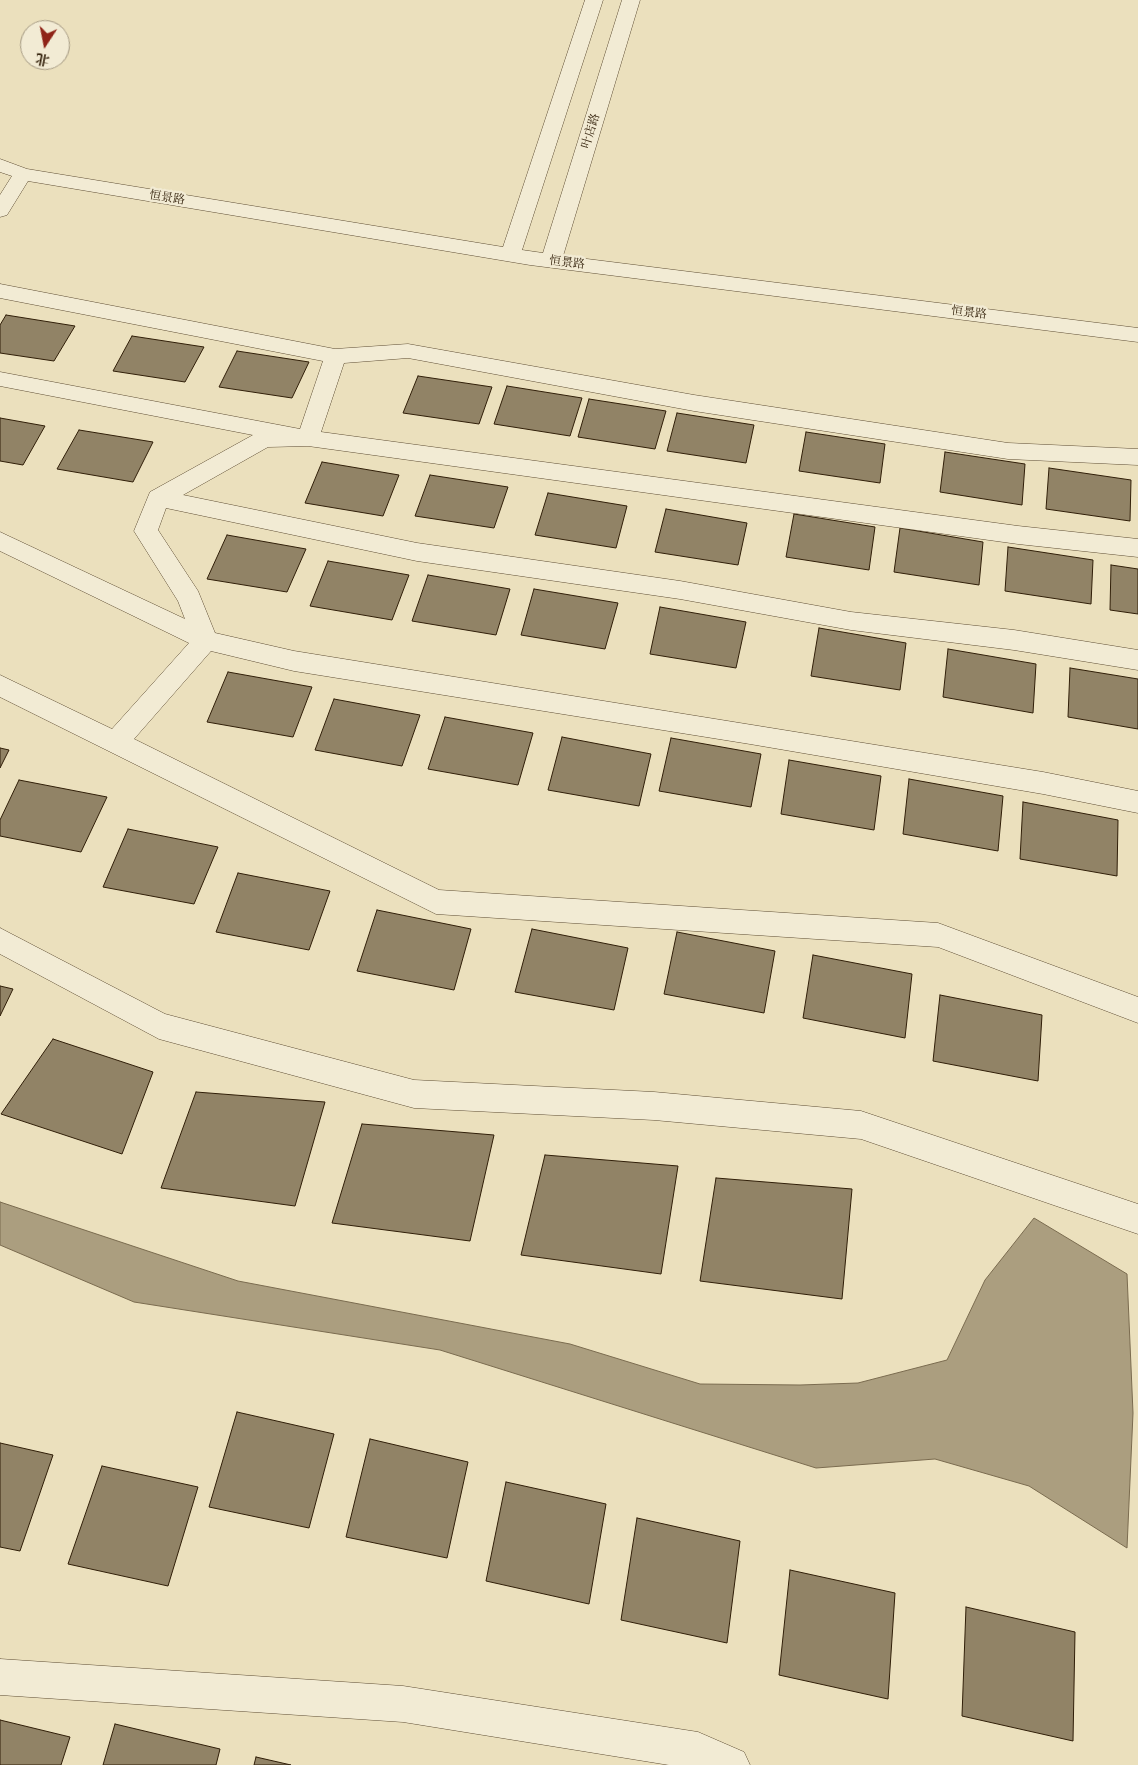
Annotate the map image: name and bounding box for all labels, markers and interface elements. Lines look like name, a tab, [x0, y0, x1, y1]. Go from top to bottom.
north arrow	[20, 20, 70, 70]
text: 北	[34, 51, 51, 67]
street label: 叶店路	[579, 112, 603, 150]
street label: 恒景路	[148, 188, 186, 208]
street label: 恒景路	[548, 254, 586, 272]
street label: 恒景路	[950, 304, 988, 322]

